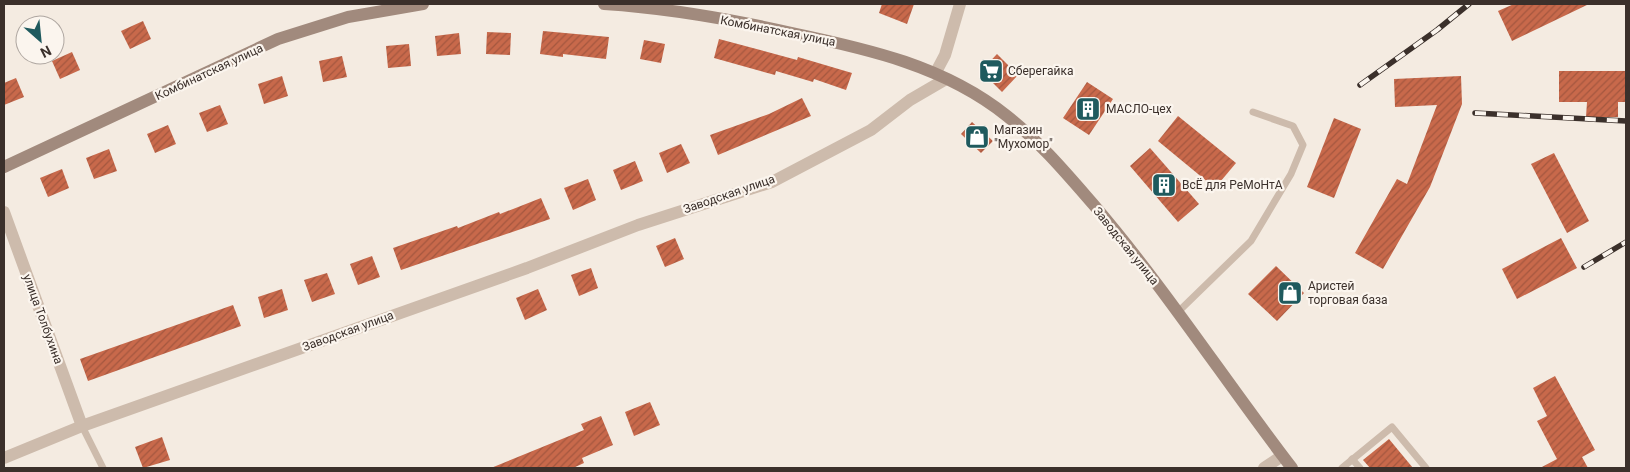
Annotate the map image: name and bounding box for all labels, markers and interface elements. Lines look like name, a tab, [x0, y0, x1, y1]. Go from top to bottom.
street label: Комбинатская улица	[719, 13, 837, 49]
north arrow	[15, 15, 65, 65]
street label: Комбинатская улица	[153, 41, 265, 103]
text: N	[38, 42, 54, 61]
supermarket icon: Сберегайка	[978, 58, 1004, 84]
place label: Сберегайка	[1008, 64, 1073, 78]
building icon: МАСЛО-цех	[1075, 96, 1101, 122]
place label: МАСЛО-цех	[1106, 102, 1172, 116]
place label: Магазин "Мухомор"	[994, 123, 1053, 151]
shop icon: Магазин "Мухомор"	[964, 124, 990, 150]
street label: Заводская улица	[681, 172, 777, 216]
building icon: ВсЁ для РеМоНтА	[1151, 172, 1177, 198]
place label: ВсЁ для РеМоНтА	[1182, 177, 1283, 192]
street label: Заводская улица	[1090, 204, 1162, 288]
street label: улица Толбухина	[20, 272, 66, 366]
place label: Аристей торговая база	[1308, 279, 1388, 307]
shop icon: Аристей торговая база	[1277, 280, 1303, 306]
street label: Заводская улица	[301, 308, 395, 354]

